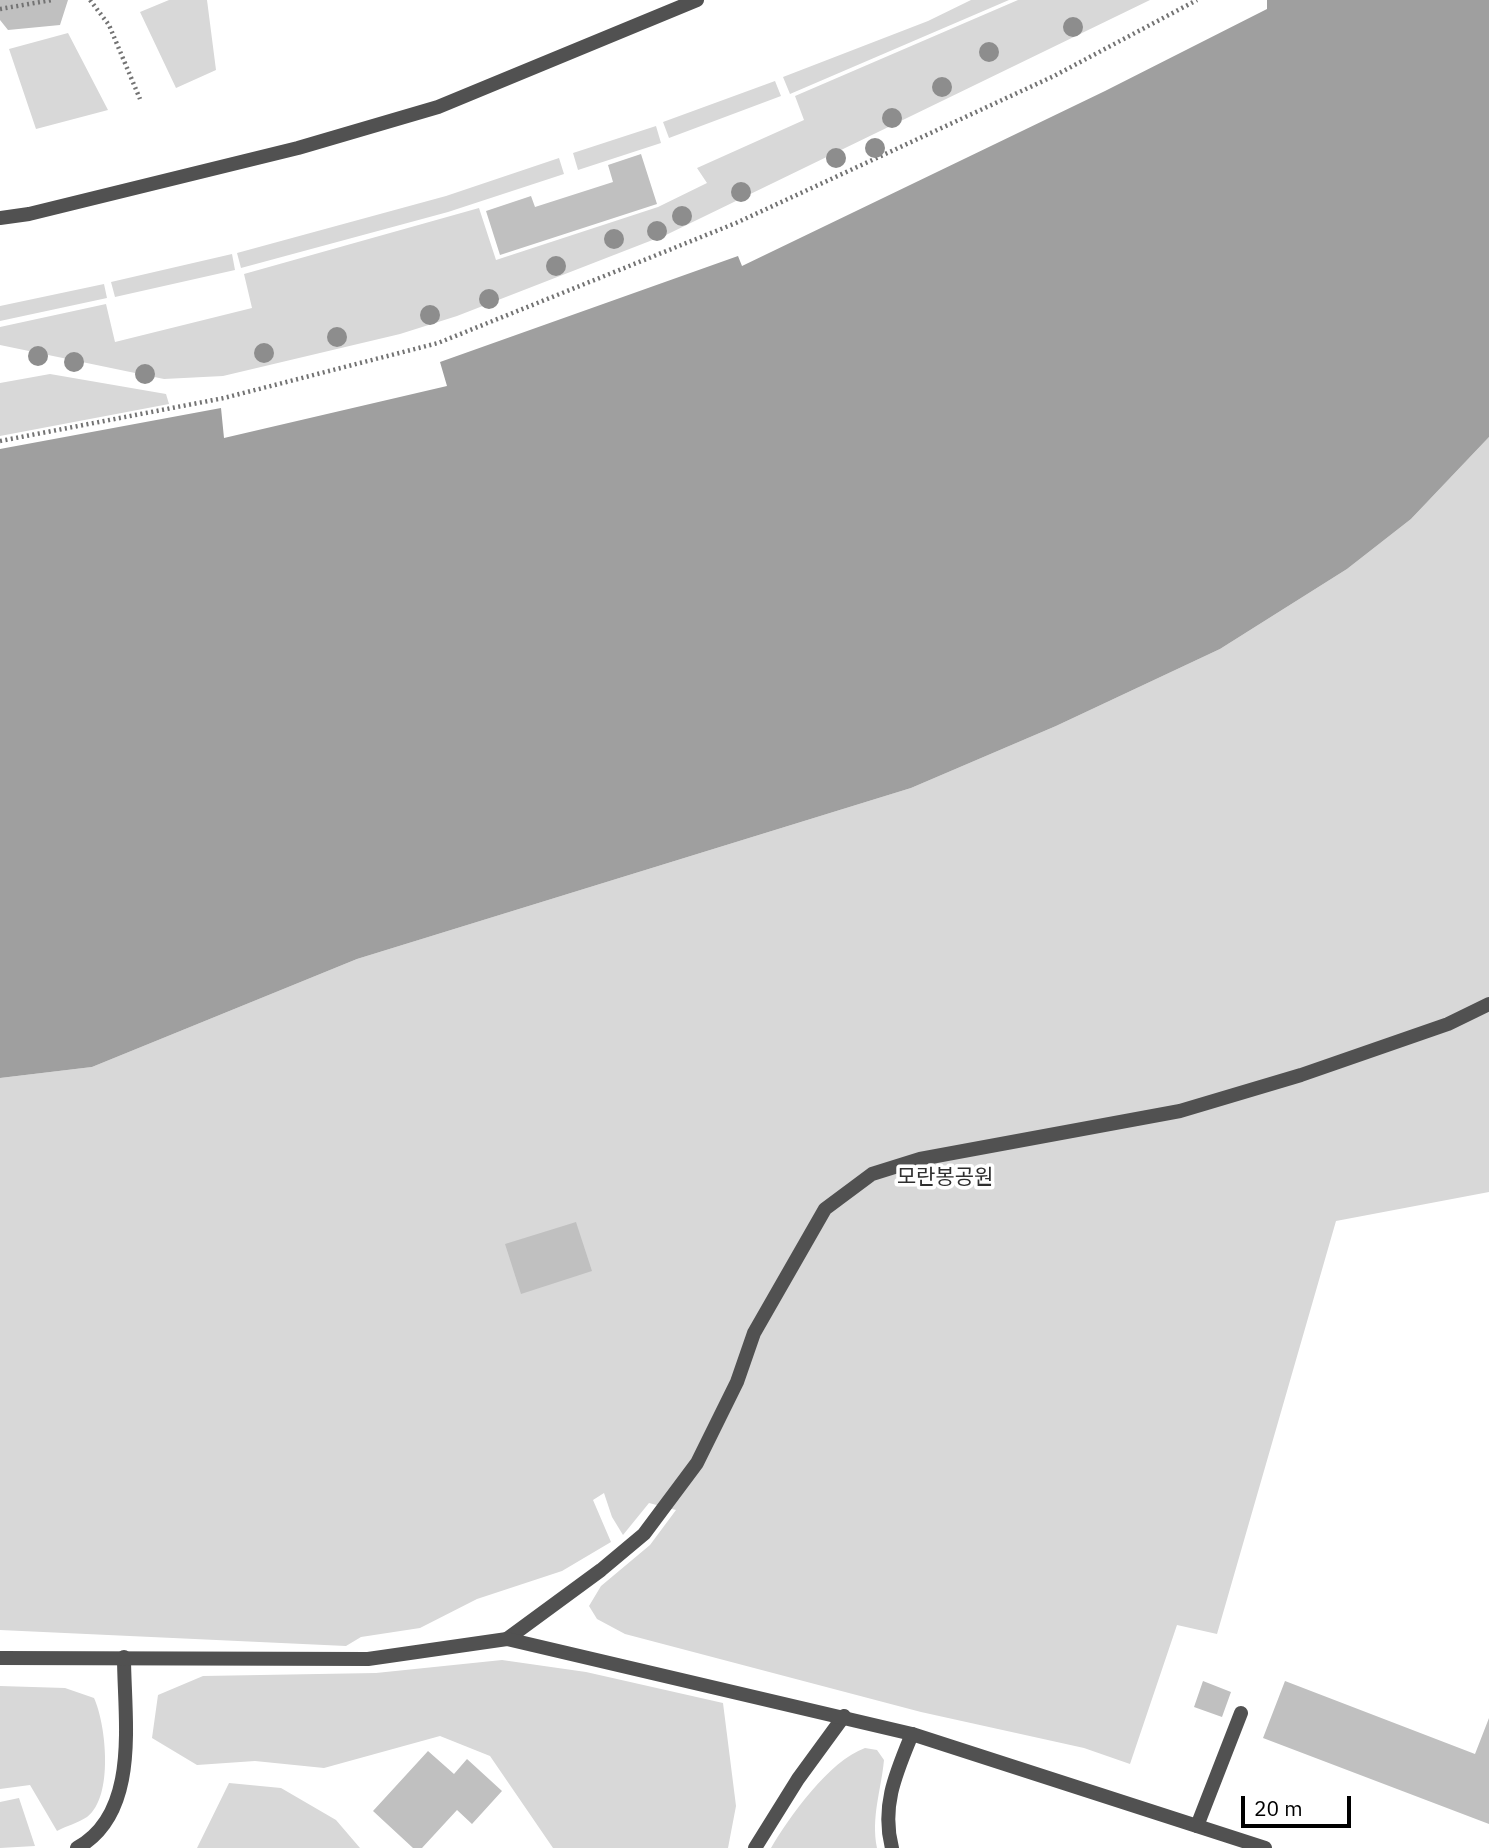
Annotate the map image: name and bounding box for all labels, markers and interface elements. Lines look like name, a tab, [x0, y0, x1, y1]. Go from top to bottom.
park label: 모란봉공원	[897, 1165, 993, 1191]
scale bar	[1244, 1782, 1354, 1826]
text: 20 m	[1254, 1794, 1303, 1822]

